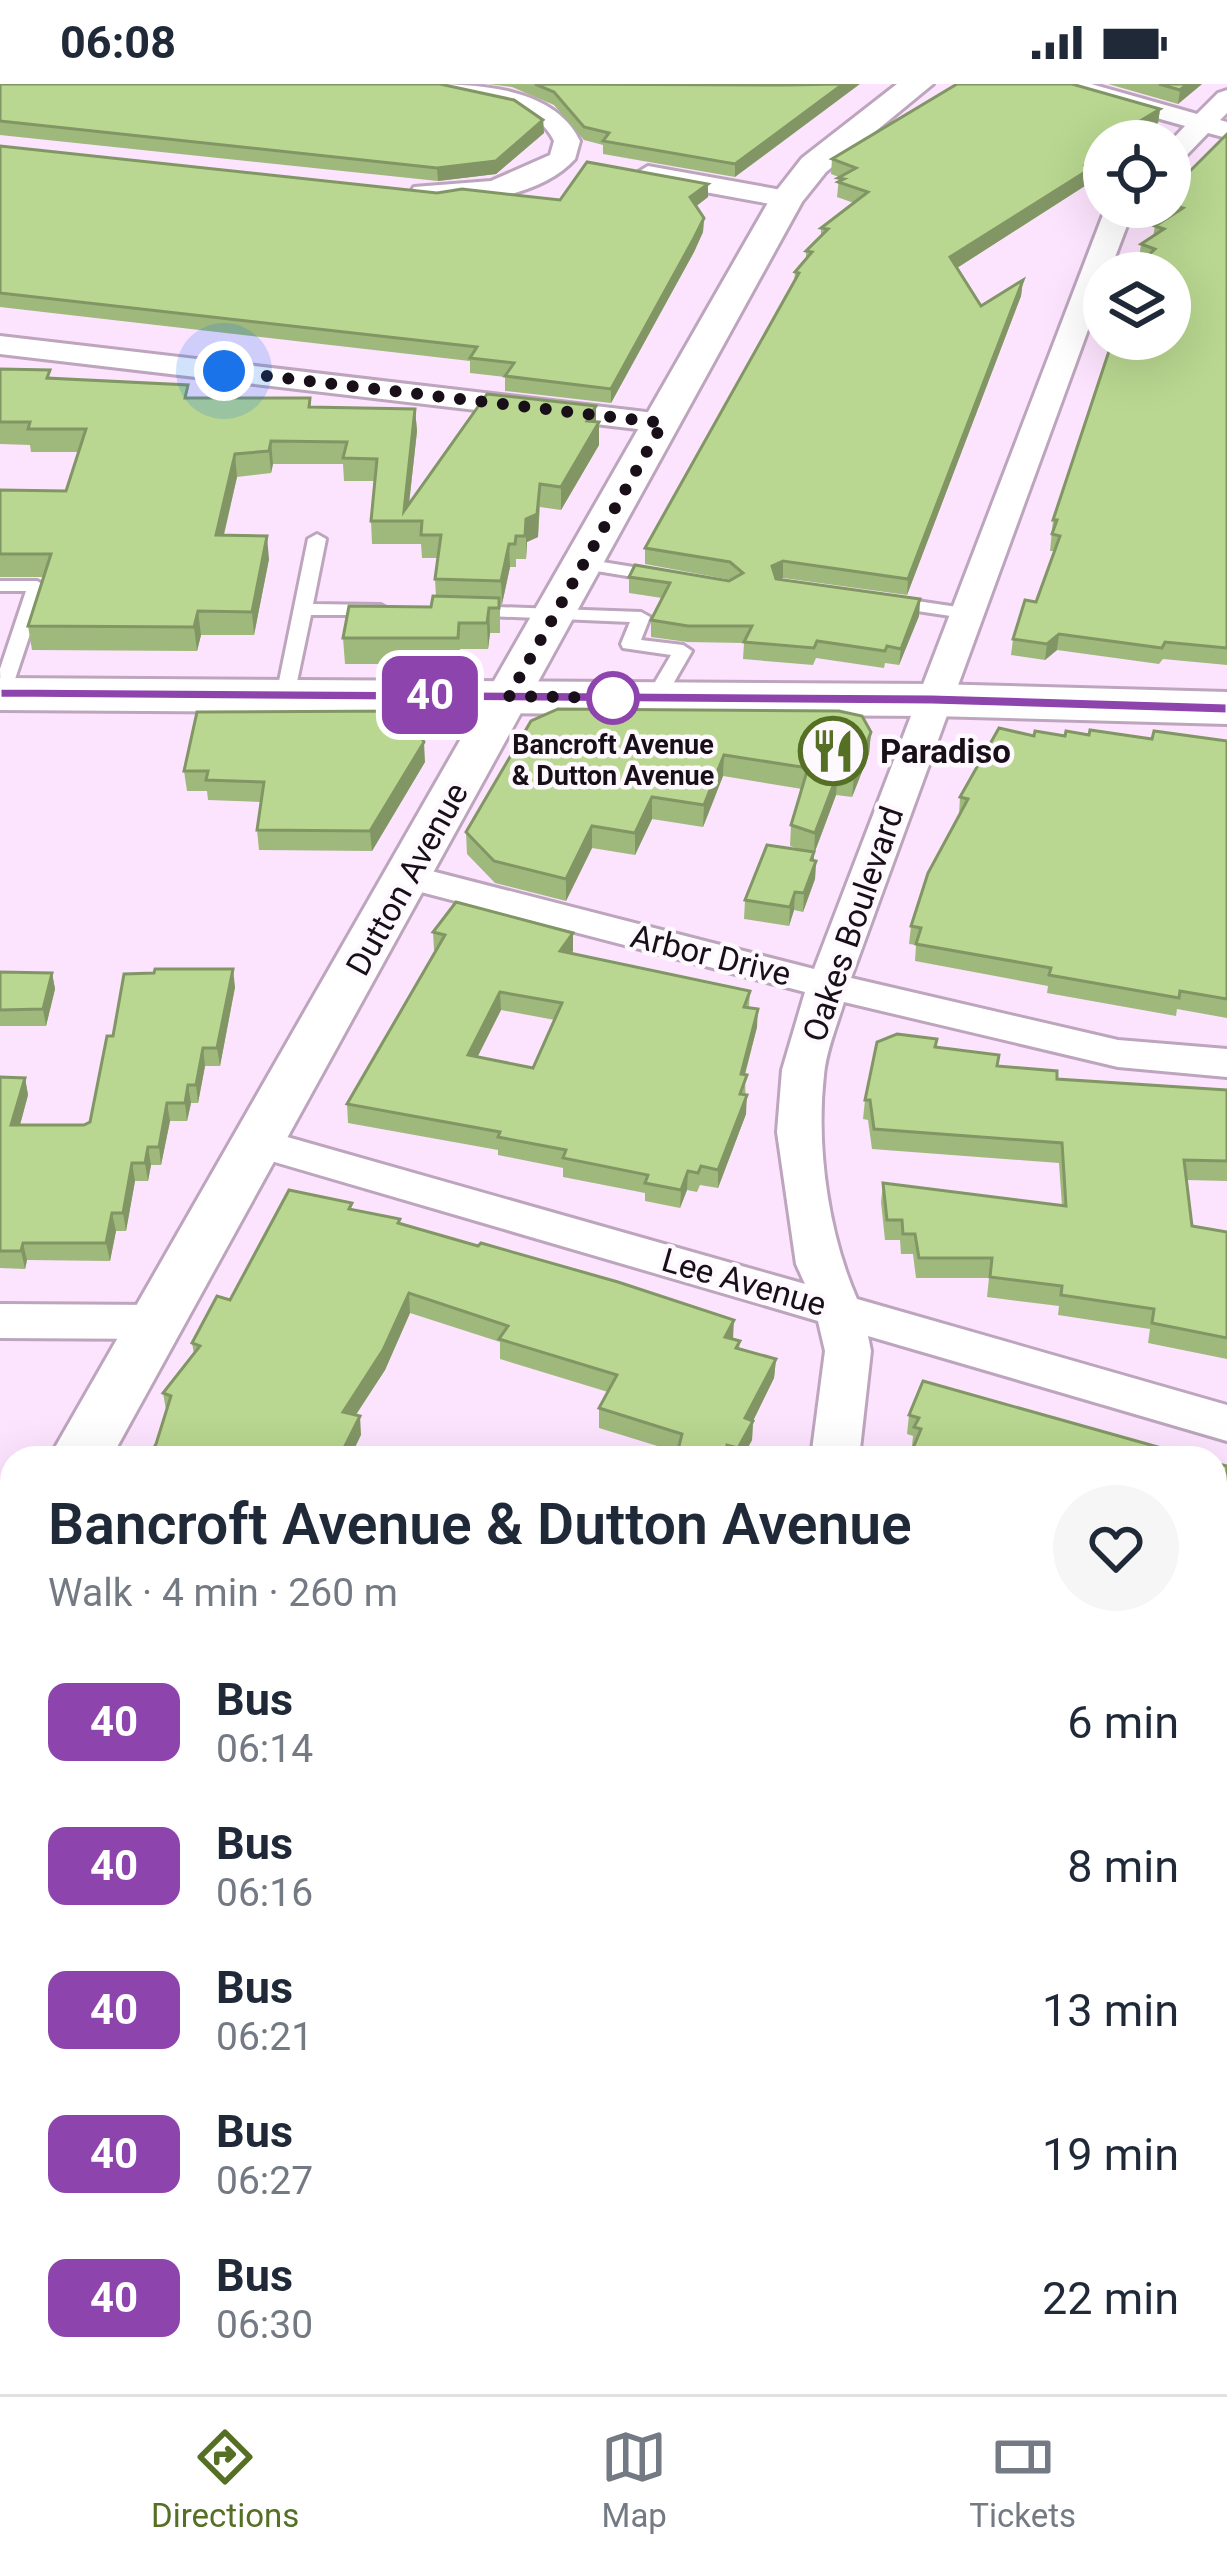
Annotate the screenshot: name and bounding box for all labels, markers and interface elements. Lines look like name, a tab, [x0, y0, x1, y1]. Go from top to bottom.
text: 06:08	[60, 16, 176, 69]
map controls	[1083, 120, 1191, 360]
button: locate	[1083, 120, 1191, 228]
button: layers	[1083, 252, 1191, 360]
your location	[194, 341, 254, 401]
line badge: 40	[376, 656, 484, 734]
text: 40	[406, 670, 454, 719]
marker: Bancroft Avenue & Dutton Avenue	[588, 673, 638, 723]
restaurant icon: Paradiso	[798, 716, 868, 786]
place label: Bancroft Avenue & Dutton Avenue	[512, 729, 714, 792]
place label: Paradiso	[880, 732, 1011, 771]
street label: Dutton Avenue	[338, 776, 476, 982]
street label: Oakes Boulevard	[795, 801, 911, 1047]
street label: Arbor Drive	[627, 916, 795, 994]
street label: Lee Avenue	[657, 1240, 831, 1324]
button: heart	[1053, 1485, 1179, 1611]
text: Bancroft Avenue & Dutton Avenue	[48, 1491, 912, 1558]
text: Walk · 4 min · 260 m	[48, 1570, 398, 1616]
text: Bus	[216, 1673, 293, 1726]
text: 6 min	[1067, 1696, 1179, 1749]
text: 40	[90, 1697, 138, 1746]
text: 06:14	[216, 1726, 313, 1772]
text: Bus	[216, 1817, 293, 1870]
text: 8 min	[1067, 1840, 1179, 1893]
text: 40	[90, 1841, 138, 1890]
text: 06:16	[216, 1870, 313, 1916]
text: Bus	[216, 1961, 293, 2014]
text: 13 min	[1042, 1984, 1179, 2037]
text: 40	[90, 1985, 138, 2034]
text: 06:21	[216, 2014, 313, 2060]
text: Bus	[216, 2105, 293, 2158]
text: 19 min	[1042, 2128, 1179, 2181]
text: 40	[90, 2129, 138, 2178]
text: 06:27	[216, 2158, 313, 2204]
text: Bus	[216, 2249, 293, 2302]
text: 22 min	[1042, 2272, 1179, 2325]
text: 40	[90, 2273, 138, 2322]
text: 06:30	[216, 2302, 313, 2348]
tab: Directions	[151, 2424, 299, 2535]
tab: Map	[601, 2424, 667, 2535]
tab: Tickets	[969, 2424, 1076, 2535]

